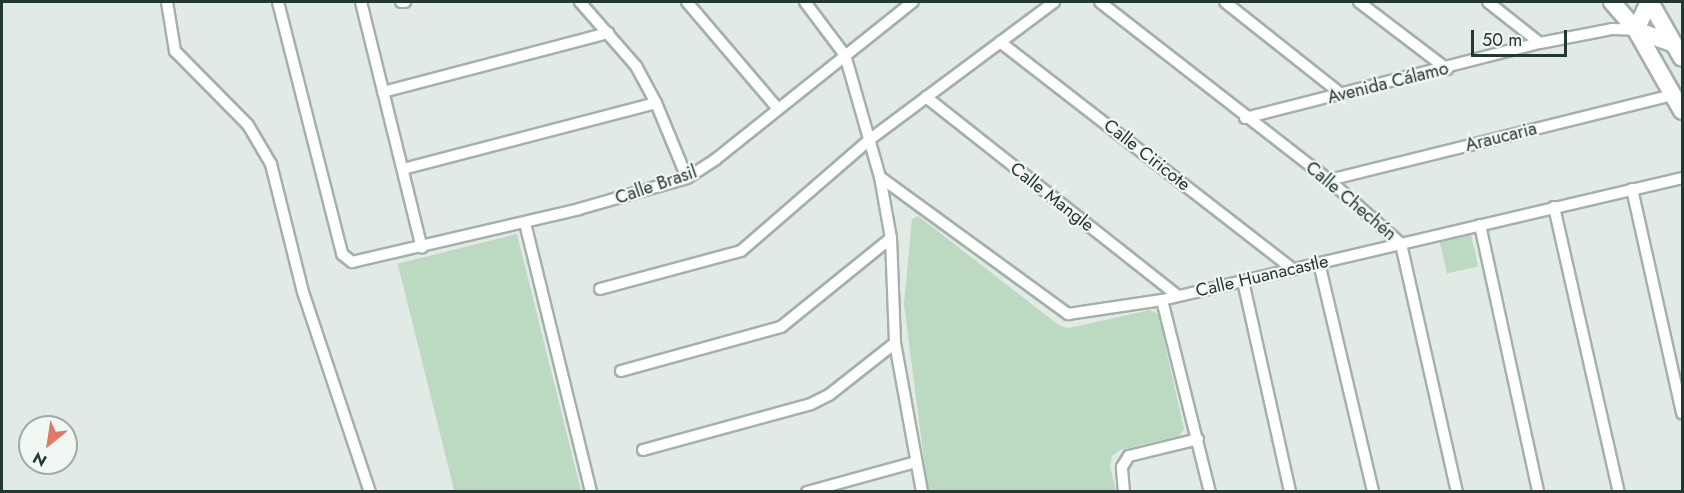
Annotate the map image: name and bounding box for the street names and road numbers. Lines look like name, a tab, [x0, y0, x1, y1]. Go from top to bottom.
street label: Avenida Cálamo	[1325, 58, 1451, 108]
street label: Calle Ciricote	[1099, 115, 1195, 195]
street label: Araucaria	[1463, 118, 1539, 156]
street label: Calle Chechén	[1301, 157, 1401, 245]
street label: Calle Mangle	[1006, 158, 1098, 236]
street label: Calle Brasil	[612, 161, 700, 209]
street label: Calle Huanacastle	[1194, 250, 1330, 302]

